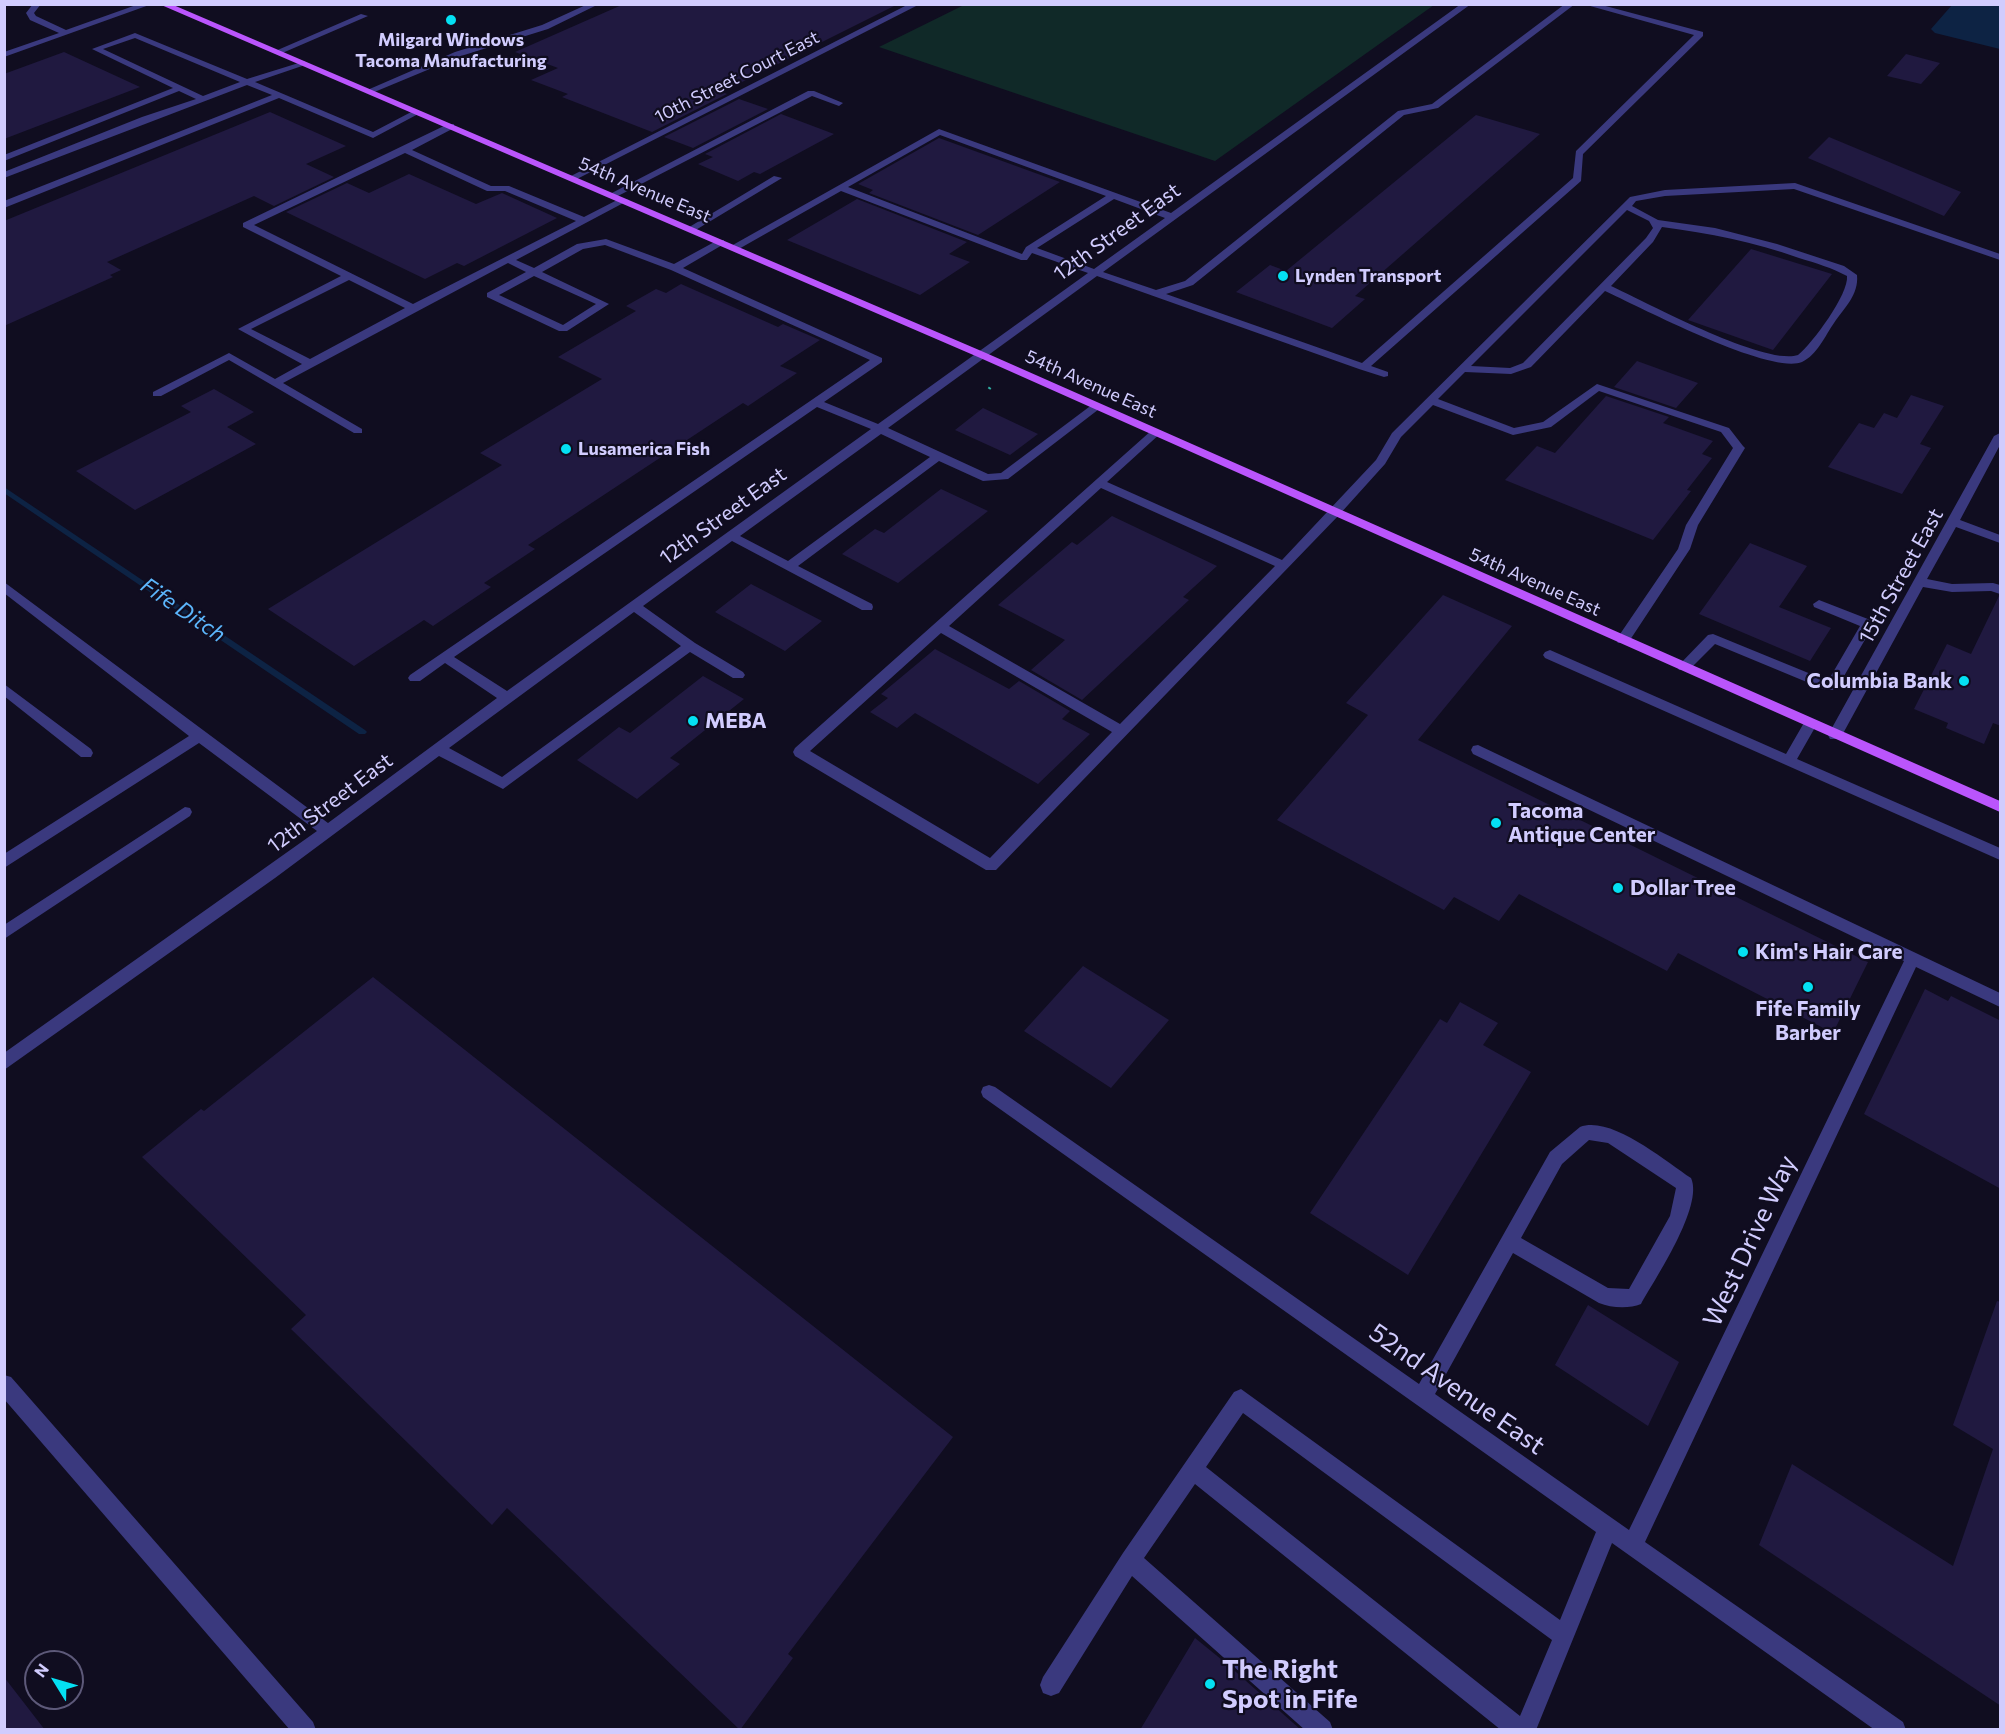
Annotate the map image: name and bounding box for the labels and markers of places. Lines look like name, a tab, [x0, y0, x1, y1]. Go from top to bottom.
marker: Milgard Windows Tacoma Manufacturing	[444, 13, 458, 27]
place label: Milgard Windows Tacoma Manufacturing	[355, 29, 547, 72]
place label: Lynden Transport	[1295, 265, 1441, 287]
marker: Lynden Transport	[1276, 269, 1290, 283]
place label: Lusamerica Fish	[578, 438, 710, 460]
marker: Lusamerica Fish	[559, 442, 573, 456]
place label: Columbia Bank	[1807, 668, 1952, 694]
marker: Columbia Bank	[1957, 674, 1971, 688]
place label: MEBA	[705, 708, 767, 734]
marker: MEBA	[686, 714, 700, 728]
place label: Tacoma Antique Center	[1508, 798, 1655, 848]
marker: Tacoma Antique Center	[1489, 816, 1503, 830]
place label: Dollar Tree	[1630, 875, 1736, 901]
marker: Dollar Tree	[1611, 881, 1625, 895]
place label: Kim's Hair Care	[1755, 939, 1903, 965]
marker: Kim's Hair Care	[1736, 945, 1750, 959]
marker: Fife Family Barber	[1801, 980, 1815, 994]
place label: Fife Family Barber	[1755, 996, 1861, 1046]
place label: The Right Spot in Fife	[1222, 1653, 1358, 1714]
marker: The Right Spot in Fife	[1203, 1677, 1217, 1691]

